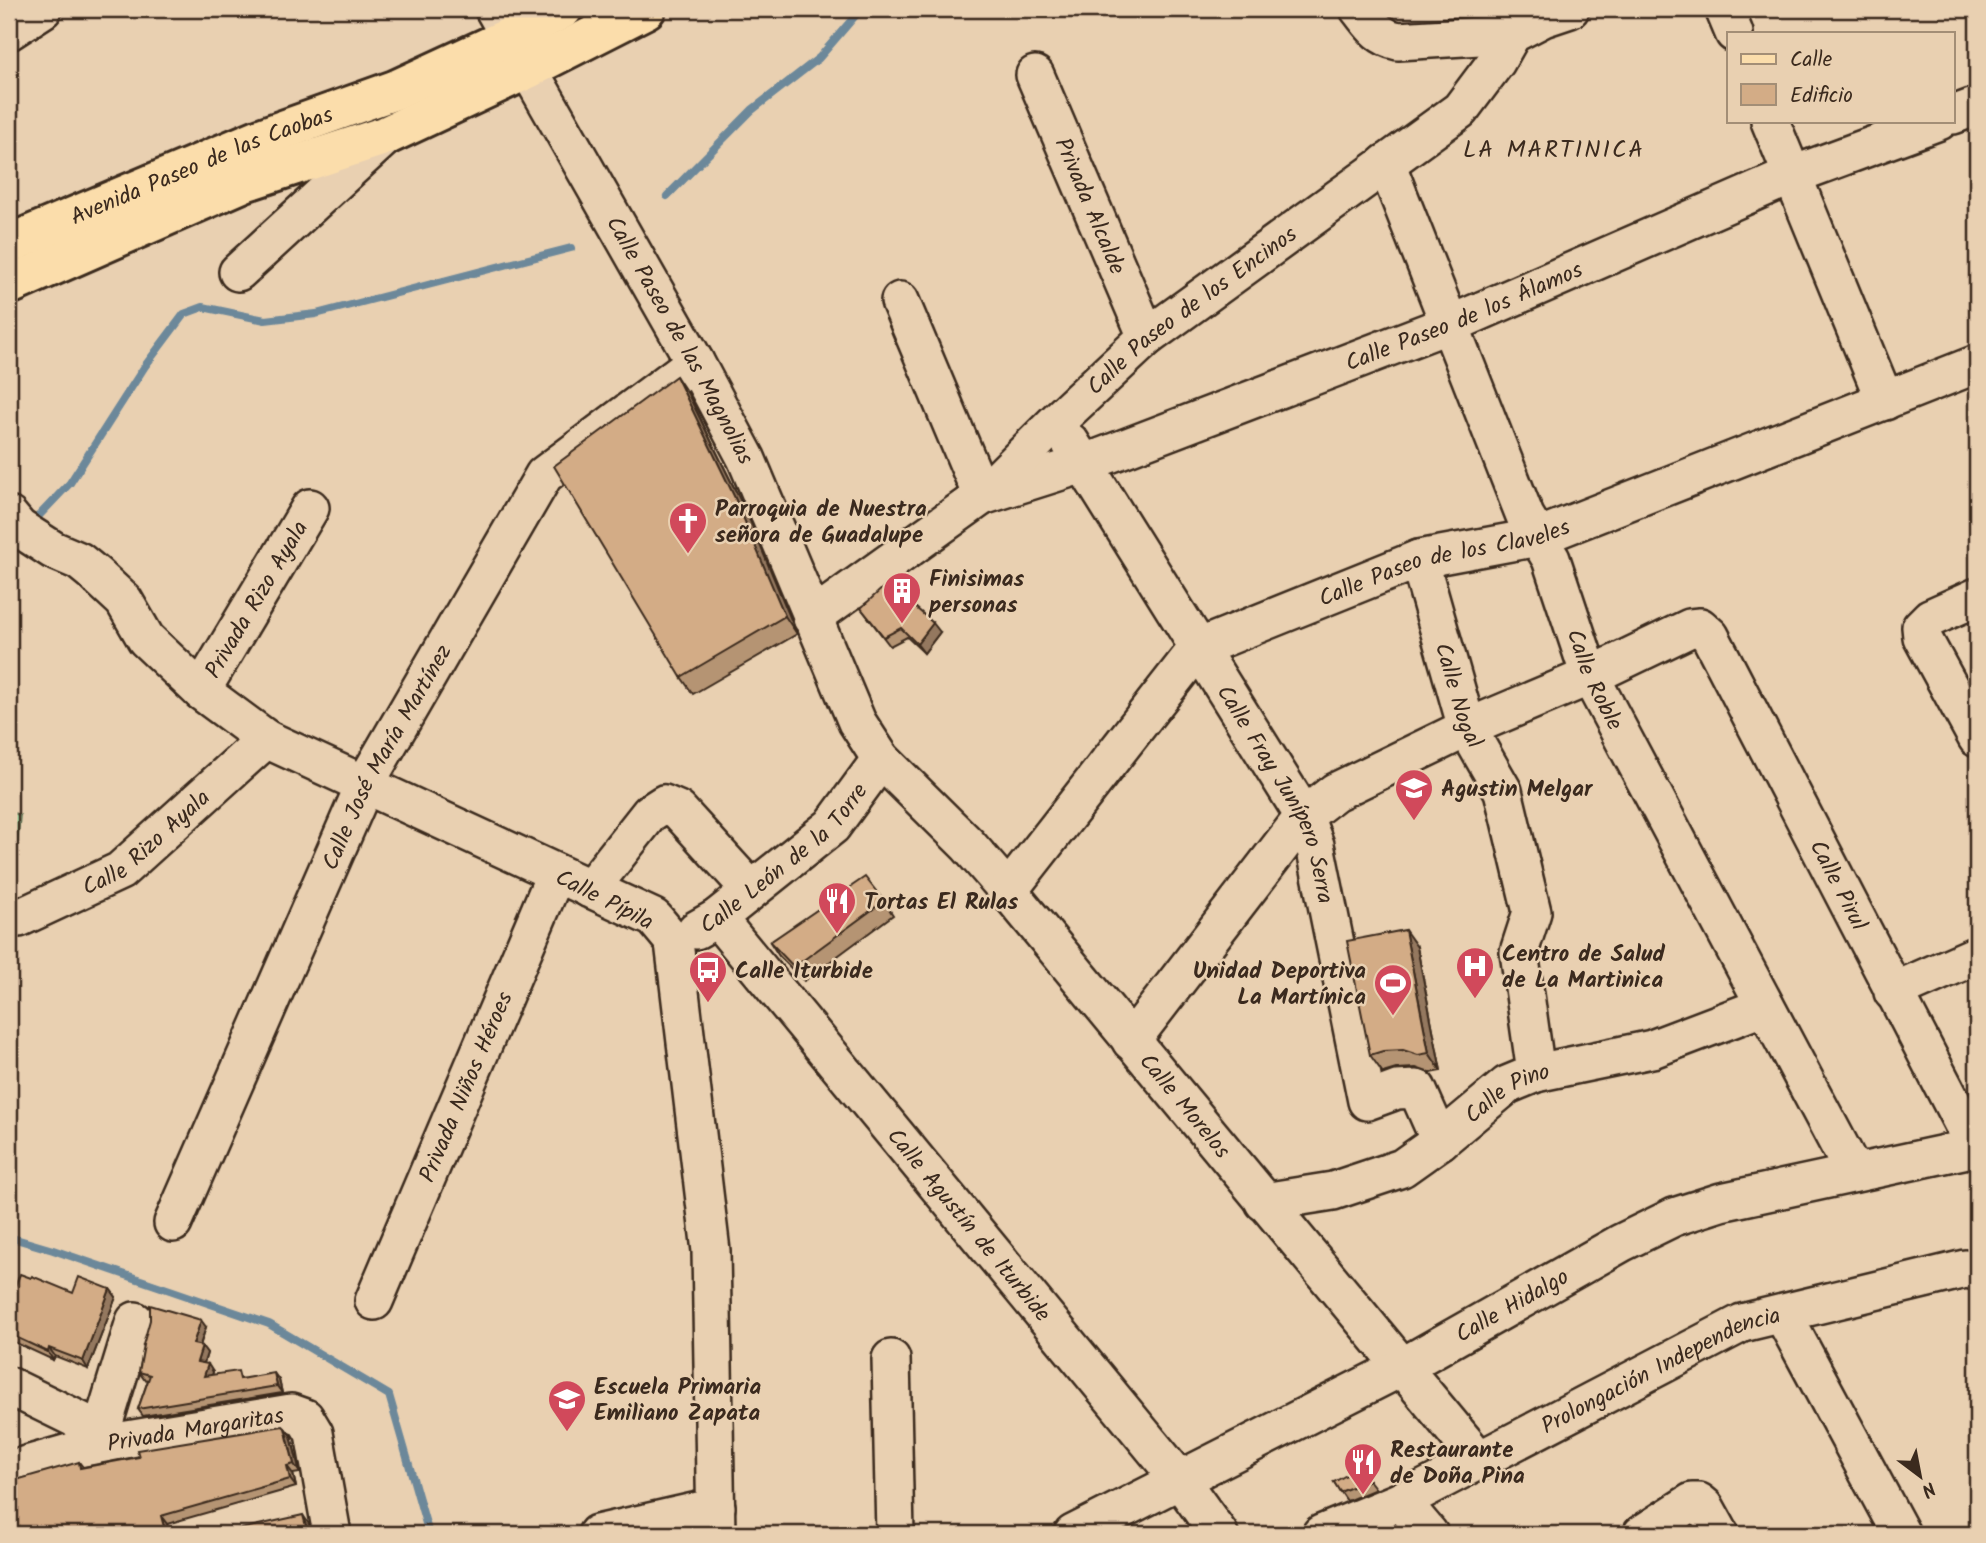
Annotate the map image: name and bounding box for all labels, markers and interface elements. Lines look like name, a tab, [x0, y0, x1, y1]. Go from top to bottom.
legend	[1727, 32, 1954, 122]
text: Calle	[1790, 44, 1833, 77]
text: Edificio	[1790, 80, 1853, 113]
street label: Avenida Paseo de las Caobas	[65, 98, 338, 236]
district label: LA MARTINICA	[1463, 131, 1645, 170]
street label: Privada Alcalde	[1044, 132, 1134, 280]
street label: Calle Paseo de las Magnolias	[596, 210, 762, 472]
street label: Calle Paseo de los Encinos	[1079, 218, 1305, 405]
street label: Calle Paseo de los Álamos	[1340, 253, 1589, 382]
place label: Parroquia de Nuestra señora de Guadalupe	[715, 492, 927, 554]
church icon: Parroquia de Nuestra señora de Guadalupe	[667, 500, 709, 555]
street label: Calle Paseo de los Claveles	[1314, 510, 1576, 618]
street label: Privada Rizo Ayala	[196, 514, 319, 686]
place label: Finisimas personas	[928, 562, 1024, 624]
building icon: Finisimas personas	[881, 570, 923, 625]
street label: Calle Roble	[1556, 625, 1632, 737]
street label: Calle José María Martínez	[313, 638, 462, 876]
street label: Calle Nogal	[1424, 639, 1491, 756]
street label: Calle Fray Junípero Serra	[1206, 678, 1342, 907]
school or university icon: Agustin Melgar	[1393, 767, 1435, 822]
place label: Agustin Melgar	[1441, 772, 1594, 808]
street label: Calle León de la Torre	[694, 776, 878, 944]
street label: Calle Rizo Ayala	[77, 782, 219, 906]
street label: Calle Pirul	[1799, 834, 1876, 938]
street label: Calle Pípila	[549, 861, 660, 941]
restaurant icon: Tortas El Rulas	[816, 880, 858, 935]
place label: Tortas El Rulas	[864, 885, 1019, 921]
place label: Centro de Salud de La Martinica	[1502, 937, 1665, 999]
hospital icon: Centro de Salud de La Martinica	[1454, 945, 1496, 1000]
bus stop icon: Calle Iturbide	[687, 949, 729, 1004]
place label: Calle Iturbide	[735, 954, 873, 990]
place label: Unidad Deportiva La Martínica	[1193, 954, 1366, 1016]
sports icon: Unidad Deportiva La Martínica	[1372, 962, 1414, 1017]
street label: Privada Niños Héroes	[411, 986, 524, 1188]
street label: Calle Morelos	[1129, 1046, 1239, 1168]
street label: Calle Pino	[1457, 1055, 1553, 1133]
street label: Calle Agustín de Iturbide	[877, 1121, 1059, 1331]
street label: Calle Hidalgo	[1449, 1260, 1576, 1353]
street label: Prolongación Independencia	[1535, 1298, 1784, 1445]
place label: Escuela Primaria Emiliano Zapata	[594, 1370, 762, 1432]
school or university icon: Escuela Primaria Emiliano Zapata	[546, 1378, 588, 1433]
street label: Privada Margaritas	[104, 1398, 287, 1463]
place label: Restaurante de Doña Pina	[1390, 1433, 1525, 1495]
restaurant icon: Restaurante de Doña Pina	[1342, 1441, 1384, 1496]
north arrow	[1884, 1442, 1954, 1512]
text: N	[1915, 1473, 1941, 1505]

